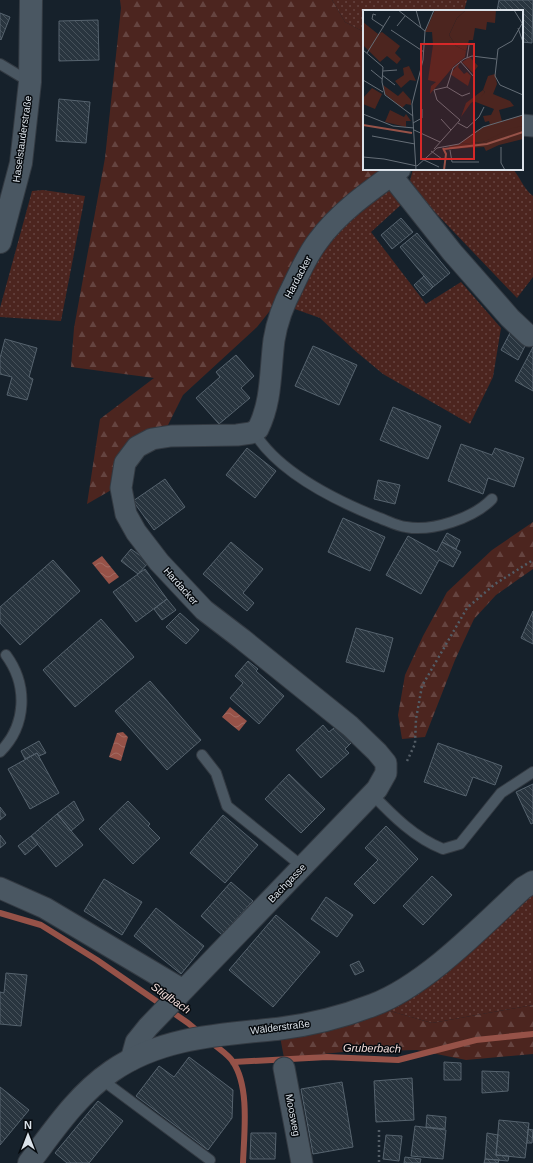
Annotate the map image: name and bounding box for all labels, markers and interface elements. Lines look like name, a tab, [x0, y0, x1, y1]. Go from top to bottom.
inset map	[363, 10, 523, 170]
street label: Haselstauderstraße	[10, 95, 34, 183]
street label: Hardacker	[282, 253, 314, 300]
street label: Hardacker	[161, 565, 201, 607]
street label: Bachgasse	[266, 861, 308, 905]
water label: Stiglbach	[149, 980, 193, 1016]
street label: Wälderstraße	[250, 1018, 311, 1036]
water label: Gruberbach	[343, 1041, 401, 1055]
street label: Moosweg	[284, 1093, 302, 1137]
north arrow	[8, 1115, 48, 1155]
text: N	[24, 1119, 32, 1131]

